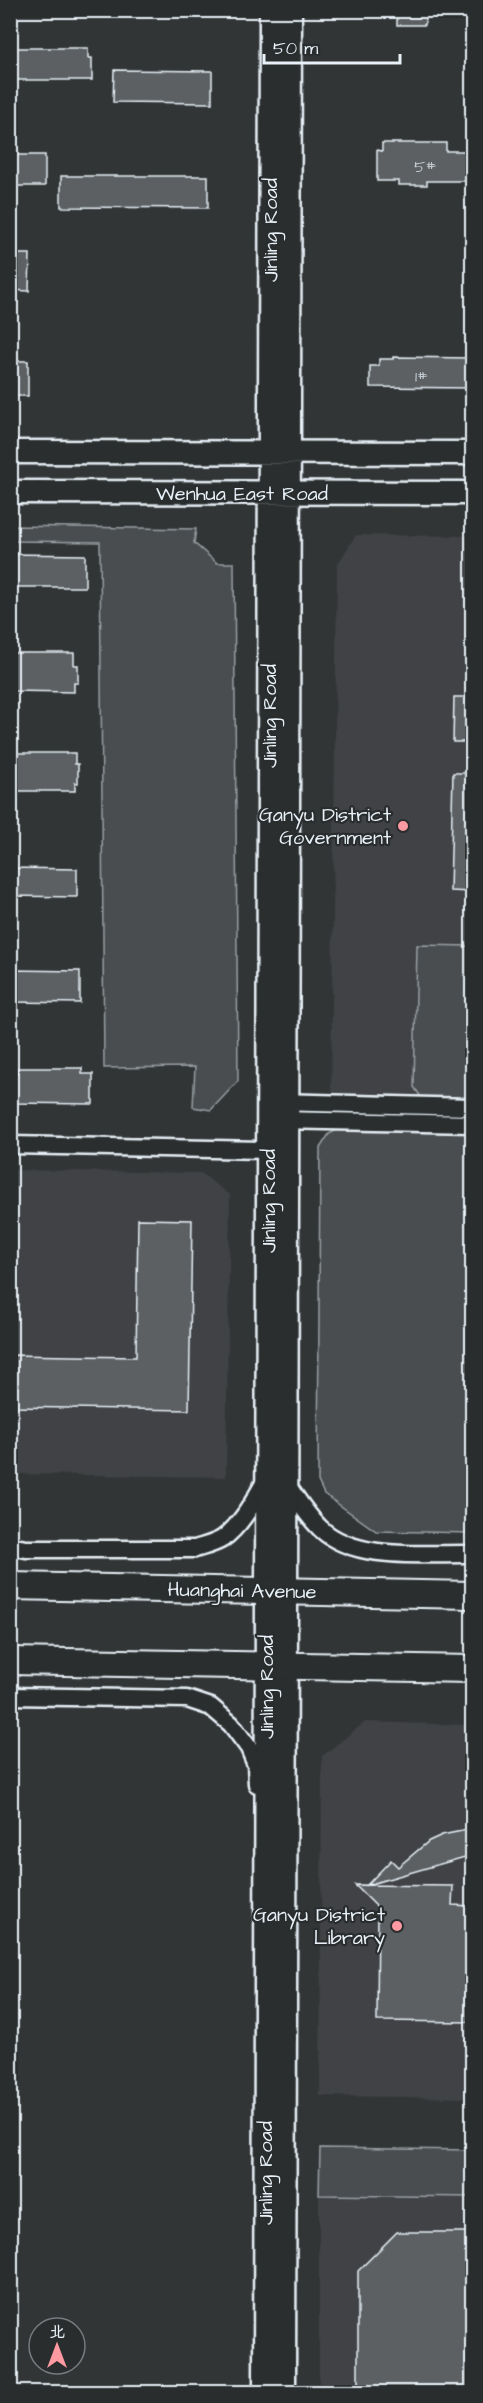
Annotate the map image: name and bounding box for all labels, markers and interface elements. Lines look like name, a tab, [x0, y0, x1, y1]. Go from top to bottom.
scale bar	[264, 27, 400, 65]
text: 50 m	[273, 36, 318, 61]
house number: 5#	[414, 156, 437, 178]
street label: Jinling Road	[257, 178, 286, 282]
house number: 1#	[415, 366, 428, 388]
street label: Wenhua East Road	[156, 480, 328, 508]
street label: Jinling Road	[256, 664, 285, 768]
place label: Ganyu District Government	[259, 801, 391, 852]
marker: Ganyu District Government	[396, 819, 410, 833]
street label: Jinling Road	[255, 1149, 284, 1253]
street label: Huanghai Avenue	[167, 1576, 317, 1607]
street label: Jinling Road	[253, 1635, 282, 1739]
place label: Ganyu District Library	[253, 1901, 385, 1953]
marker: Ganyu District Library	[390, 1919, 404, 1933]
street label: Jinling Road	[252, 2121, 281, 2225]
north arrow	[27, 2316, 87, 2376]
text: 北	[49, 2321, 65, 2343]

